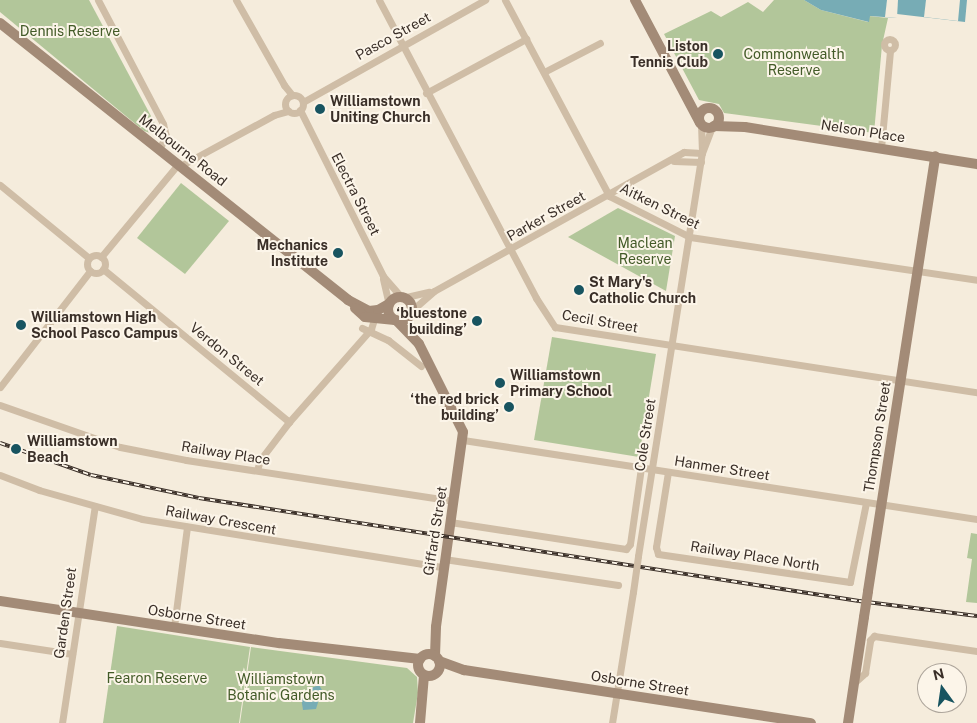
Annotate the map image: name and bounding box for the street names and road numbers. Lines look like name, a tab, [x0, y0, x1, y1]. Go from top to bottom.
street label: Pasco Street	[352, 8, 434, 64]
street label: Melbourne Road	[136, 110, 230, 190]
street label: Nelson Place	[820, 116, 906, 146]
street label: Electra Street	[328, 150, 384, 238]
street label: Aitken Street	[617, 179, 703, 233]
street label: Parker Street	[504, 188, 588, 244]
street label: Cecil Street	[561, 306, 639, 336]
street label: Verdon Street	[186, 319, 268, 389]
street label: Thompson Street	[860, 380, 894, 494]
street label: Cole Street	[631, 397, 659, 473]
street label: Railway Place	[180, 438, 272, 468]
street label: Hanmer Street	[673, 452, 771, 484]
street label: Giffard Street	[420, 485, 450, 577]
street label: Railway Crescent	[164, 502, 278, 538]
street label: Railway Place North	[689, 537, 821, 575]
street label: Garden Street	[50, 566, 80, 660]
street label: Osborne Street	[147, 601, 247, 633]
street label: Osborne Street	[590, 667, 690, 699]

